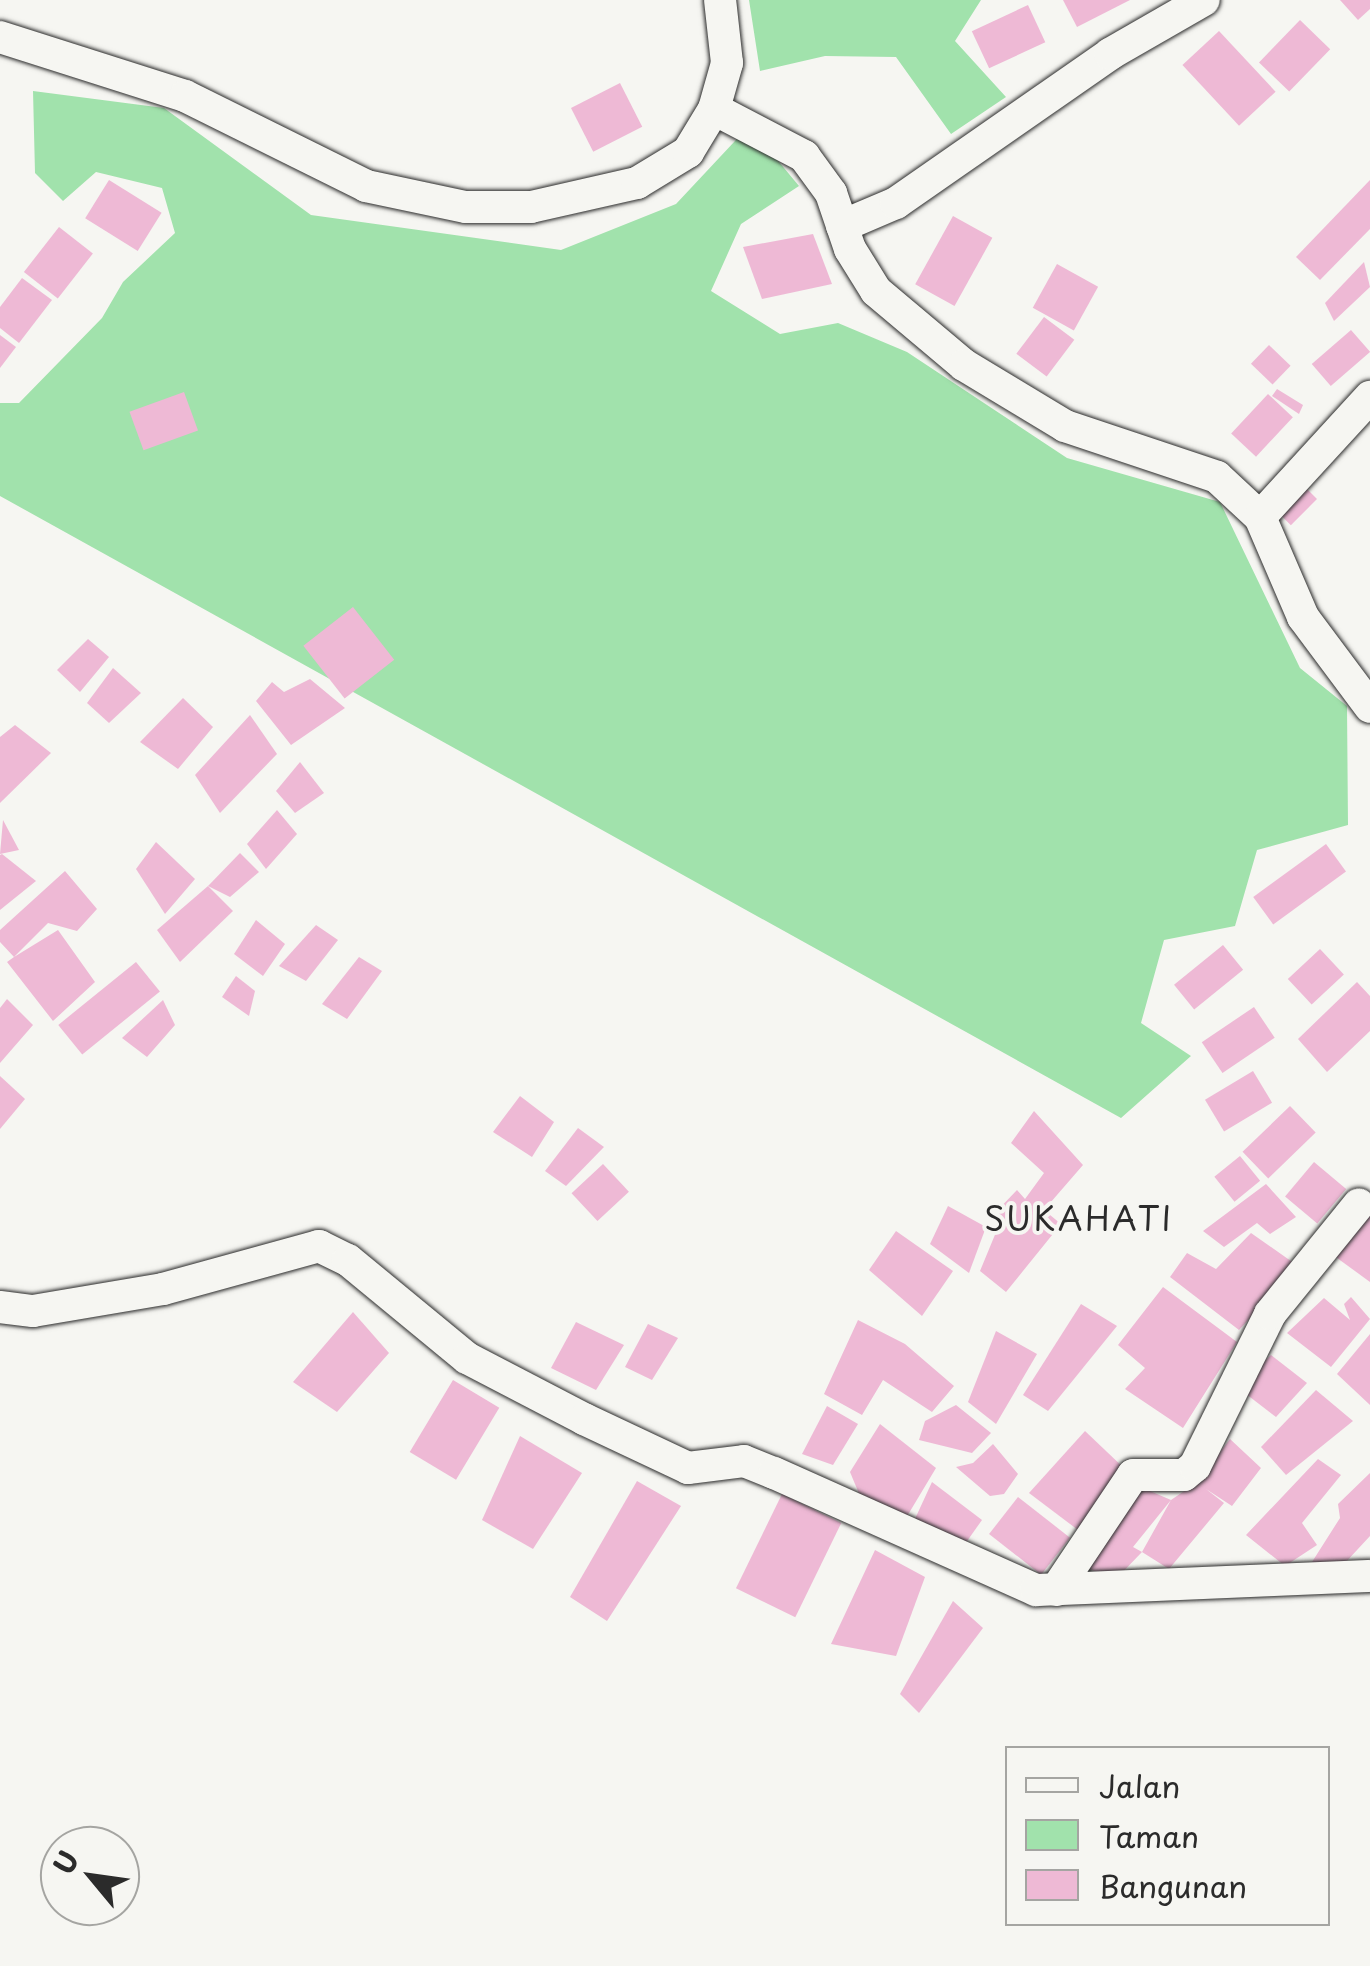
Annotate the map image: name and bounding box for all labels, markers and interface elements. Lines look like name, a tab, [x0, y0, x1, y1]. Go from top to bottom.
district label: SUKAHATI	[985, 1199, 1173, 1237]
legend	[1005, 1746, 1330, 1926]
text: Jalan	[1099, 1763, 1180, 1808]
text: Taman	[1099, 1813, 1199, 1858]
north arrow	[40, 1826, 140, 1926]
text: U	[41, 1842, 89, 1882]
text: Bangunan	[1099, 1863, 1247, 1908]

